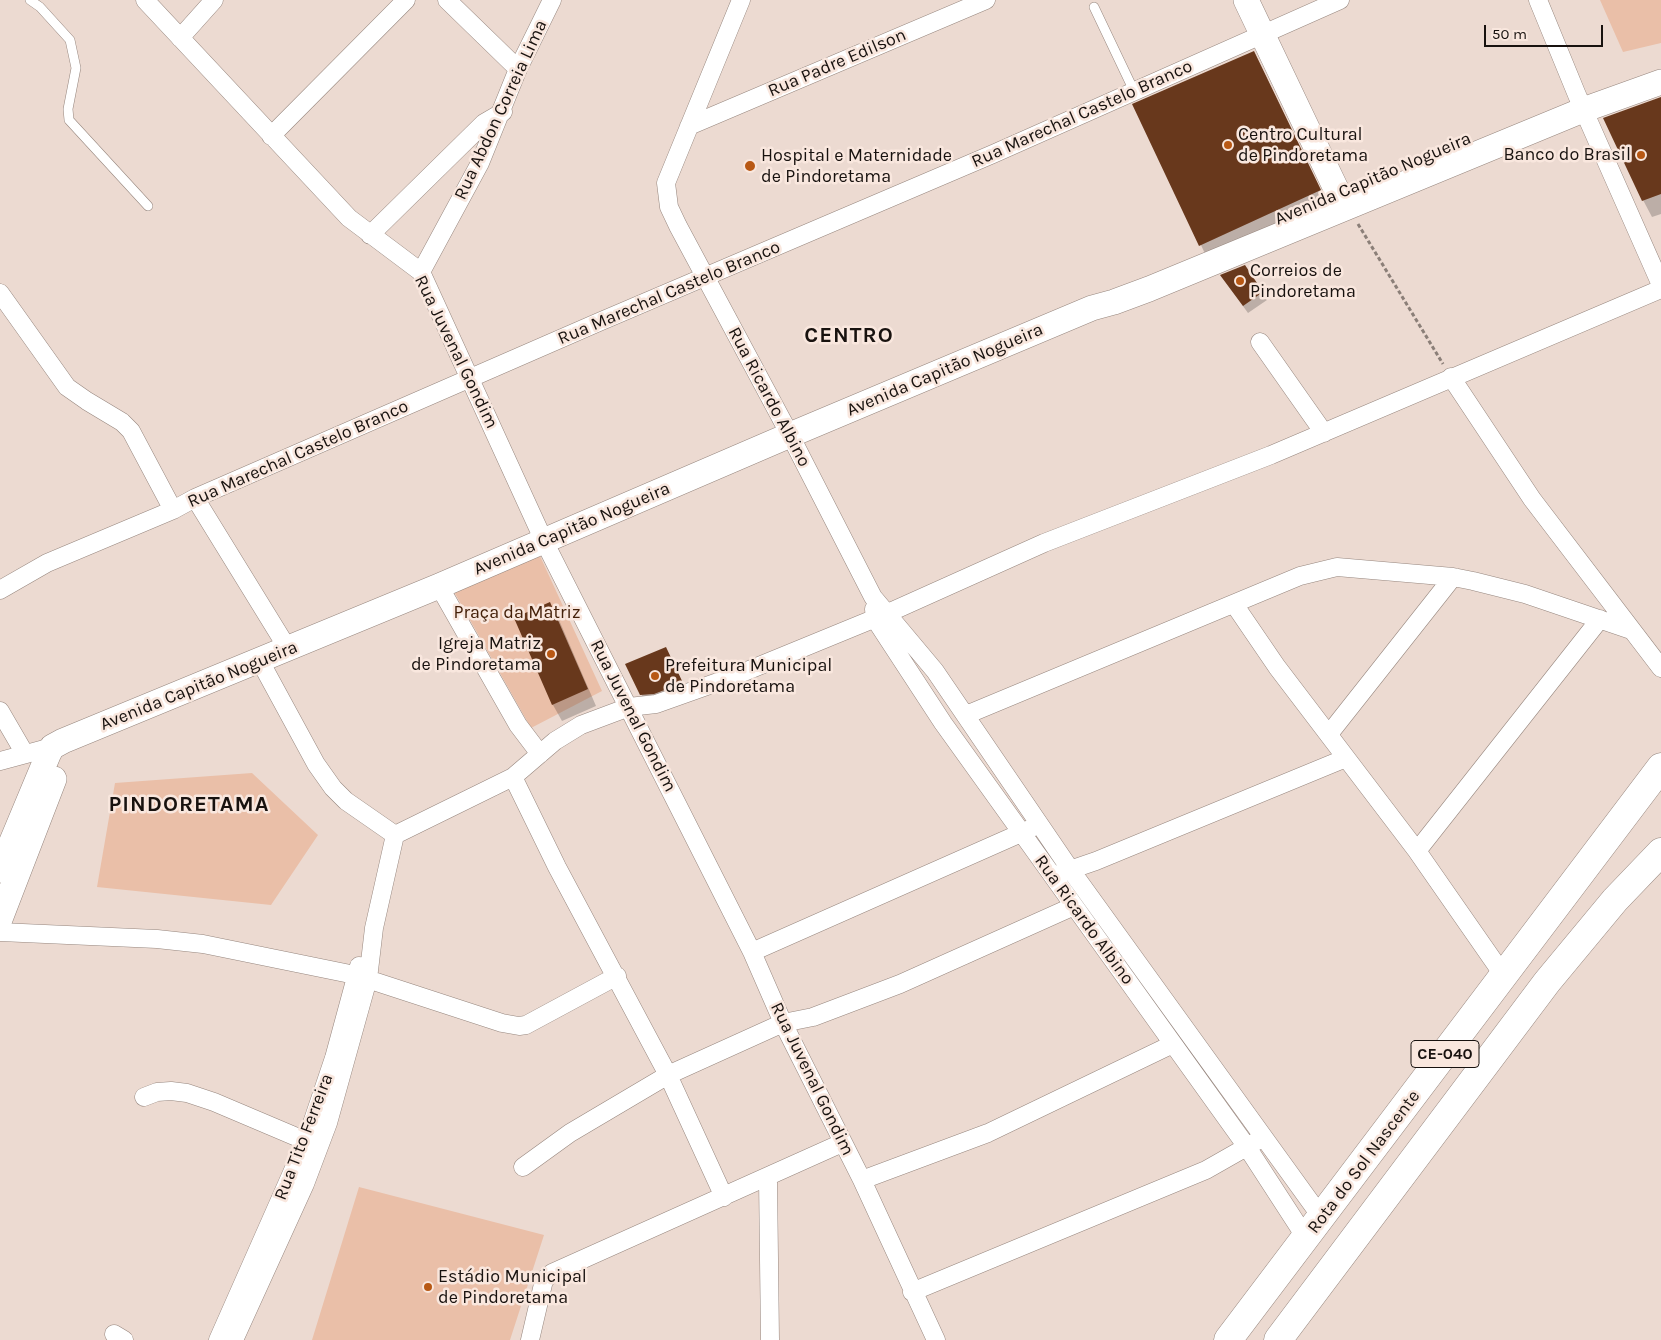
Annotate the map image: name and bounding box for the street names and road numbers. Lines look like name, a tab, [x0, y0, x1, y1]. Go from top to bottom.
street label: Rua Abdon Correia Lima	[450, 17, 552, 203]
street label: Rua Padre Edilson	[765, 24, 909, 102]
street label: Rua Marechal Castelo Branco	[968, 55, 1196, 173]
street label: Avenida Capitão Nogueira	[1272, 128, 1474, 230]
street label: Rua Marechal Castelo Branco	[555, 236, 783, 350]
street label: Rua Juvenal Gondim	[410, 272, 502, 432]
street label: Avenida Capitão Nogueira	[844, 319, 1046, 421]
street label: Rua Ricardo Albino	[723, 323, 815, 471]
street label: Rua Marechal Castelo Branco	[184, 395, 412, 513]
street label: Avenida Capitão Nogueira	[471, 478, 673, 580]
street label: Avenida Capitão Nogueira	[97, 636, 301, 736]
street label: Rua Juvenal Gondim	[585, 636, 681, 796]
street label: Rua Ricardo Albino	[1030, 851, 1138, 989]
street label: Rua Juvenal Gondim	[766, 999, 858, 1159]
road number: CE-040	[1411, 1040, 1479, 1068]
street label: Rua Tito Ferreira	[270, 1071, 338, 1203]
street label: Rota do Sol Nascente	[1303, 1086, 1425, 1238]

